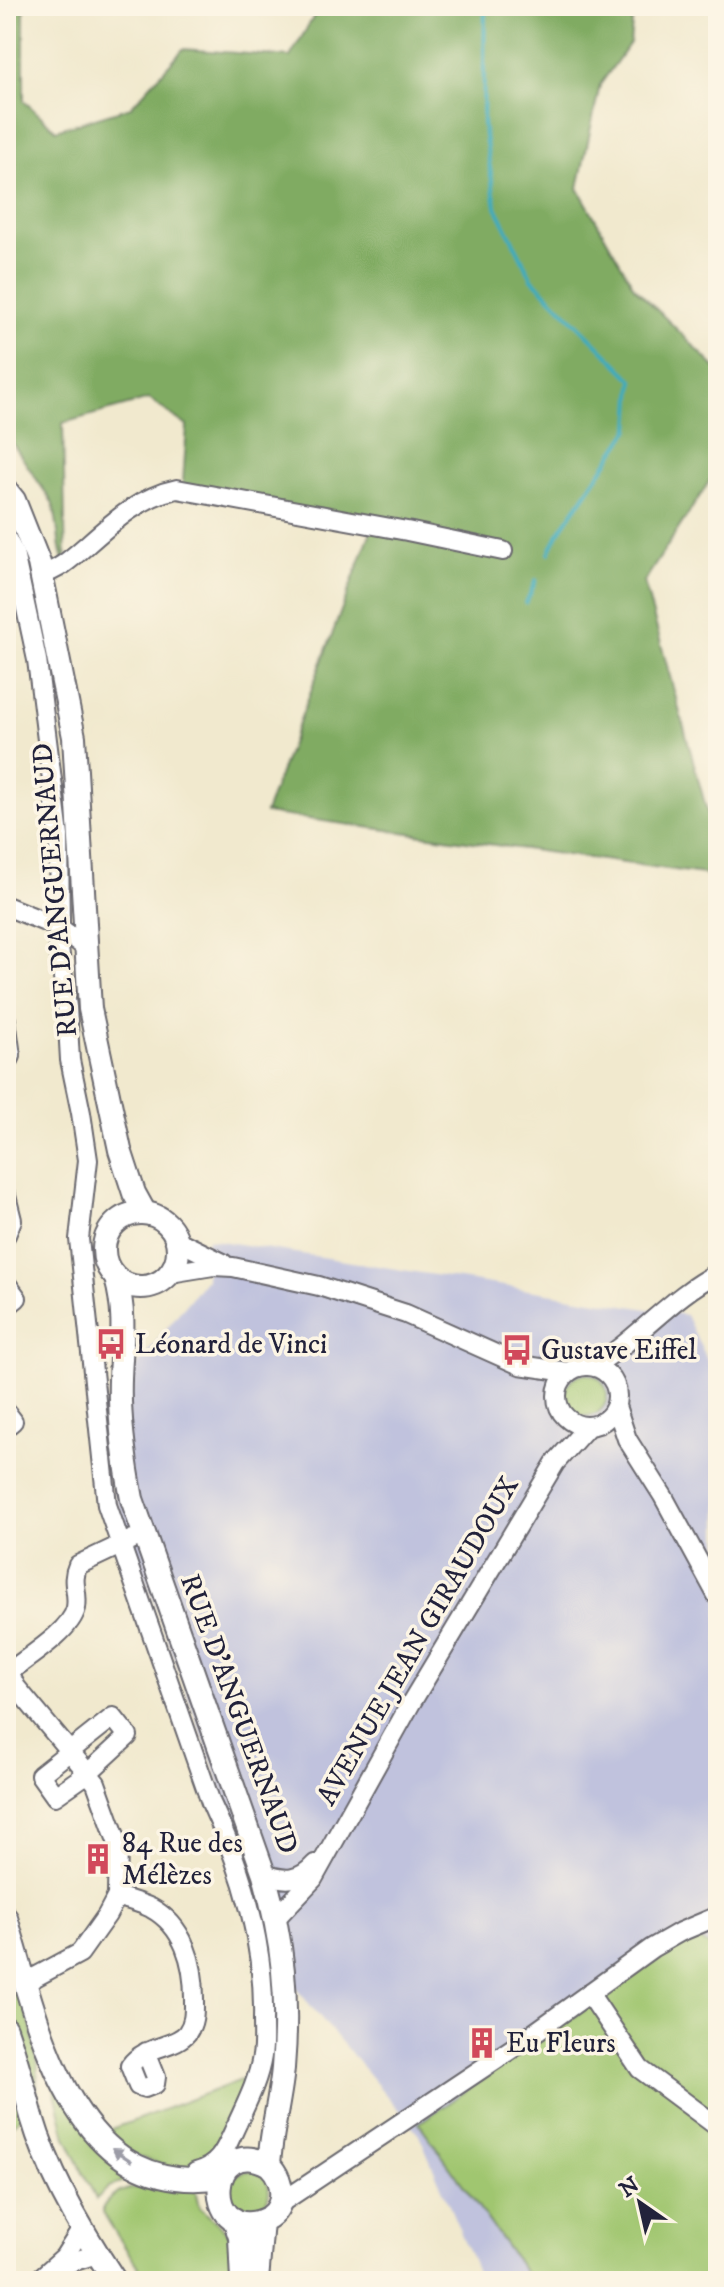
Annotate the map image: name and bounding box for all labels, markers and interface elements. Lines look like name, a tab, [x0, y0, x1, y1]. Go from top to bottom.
street label: RUE D'ANGUERNAUD	[25, 741, 85, 1039]
bus stop icon: Léonard de Vinci	[94, 1327, 128, 1361]
place label: Léonard de Vinci	[135, 1327, 327, 1362]
bus stop icon: Gustave Eiffel	[500, 1333, 534, 1367]
place label: Gustave Eiffel	[541, 1333, 697, 1368]
street label: AVENUE JEAN GIRAUDOUX	[309, 1470, 527, 1812]
street label: RUE D'ANGUERNAUD	[172, 1569, 306, 1859]
place label: 84 Rue des Mélèzes	[122, 1826, 243, 1893]
building icon: 84 Rue des Mélèzes	[81, 1842, 115, 1876]
building icon: Eu Fleurs	[465, 2026, 499, 2060]
place label: Eu Fleurs	[506, 2026, 616, 2061]
one-way arrow	[112, 2148, 133, 2163]
north arrow	[600, 2163, 680, 2243]
text: N	[615, 2171, 645, 2204]

